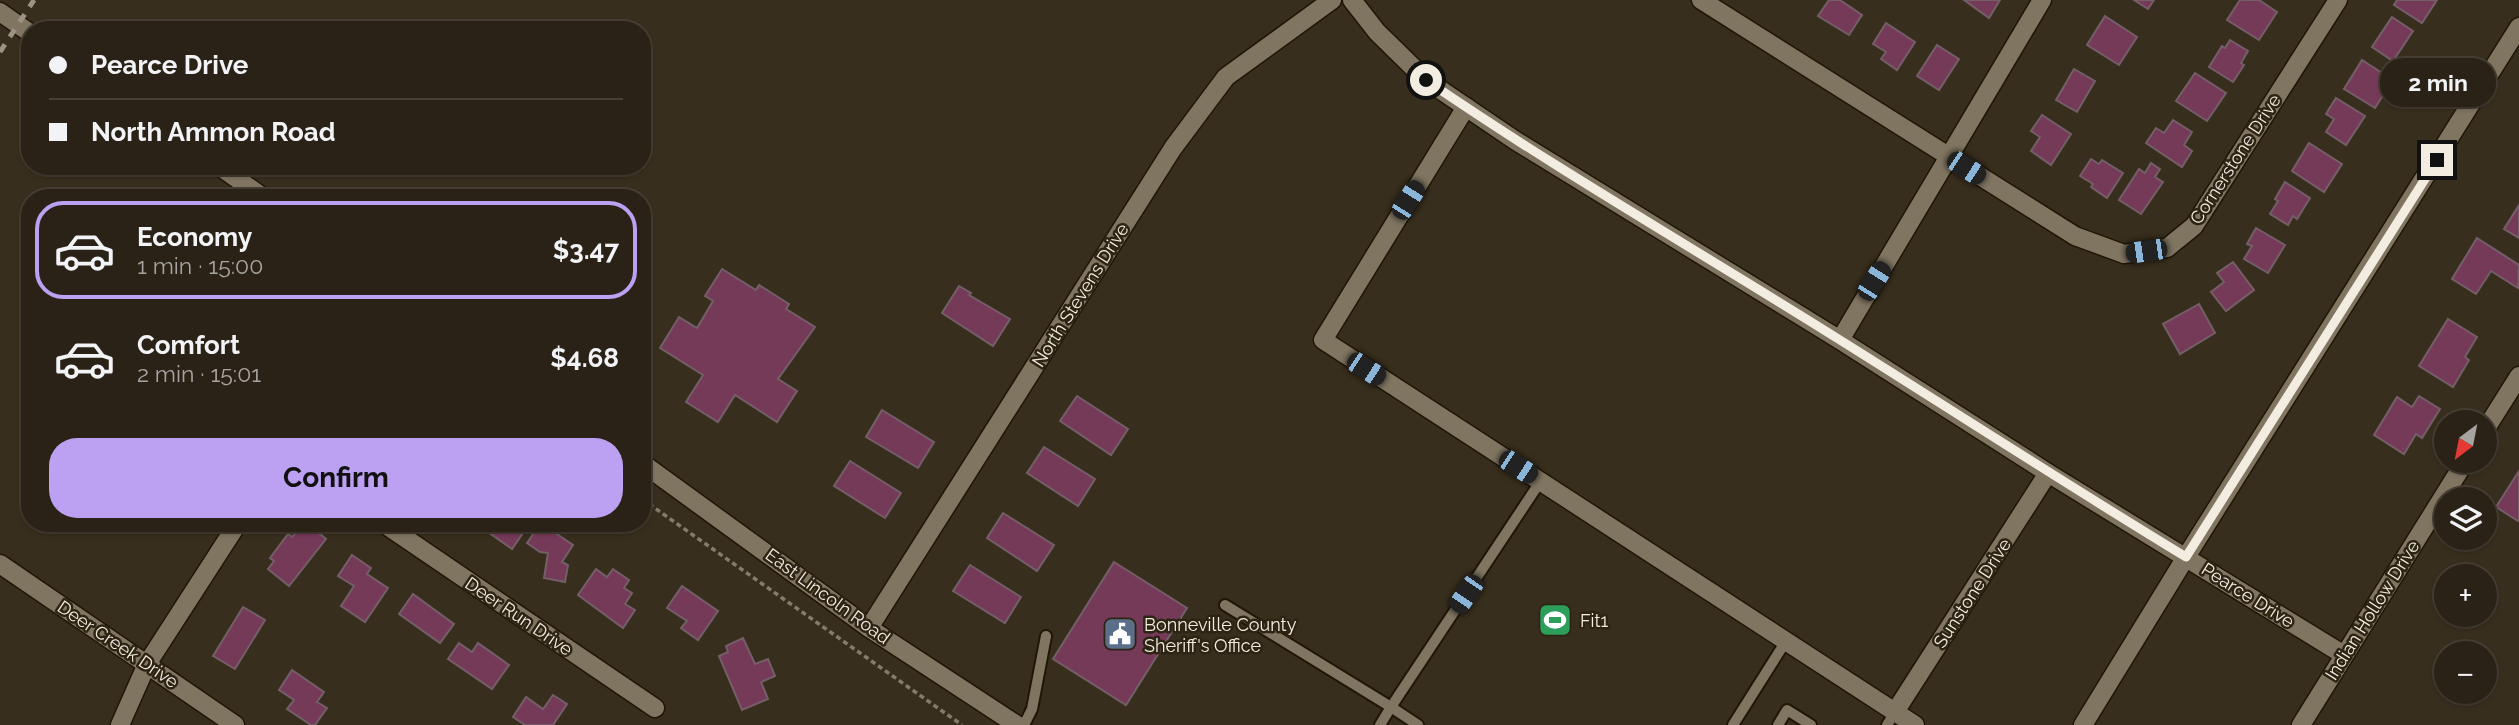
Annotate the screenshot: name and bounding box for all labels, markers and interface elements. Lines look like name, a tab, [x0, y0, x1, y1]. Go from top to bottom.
text: Pearce Drive	[91, 50, 248, 80]
callout: 2 min	[2379, 58, 2495, 108]
route start	[1410, 64, 1442, 96]
text: 2 min	[2408, 69, 2468, 96]
street label: Cornerstone Drive	[2185, 90, 2285, 228]
text: North Ammon Road	[91, 117, 335, 147]
route end	[2421, 144, 2453, 176]
car	[1943, 148, 1990, 188]
car	[1388, 177, 1429, 223]
icon: car	[53, 219, 116, 282]
street label: North Stevens Drive	[1027, 219, 1133, 371]
text: Economy	[137, 222, 252, 252]
text: $3.47	[553, 235, 619, 265]
car	[2124, 238, 2169, 264]
text: 1 min · 15:00	[137, 252, 263, 279]
car	[1854, 258, 1895, 304]
icon: car	[53, 327, 116, 390]
text: Comfort	[137, 330, 240, 360]
text: $4.68	[550, 343, 619, 373]
car	[1343, 349, 1390, 389]
text: 2 min · 15:01	[137, 360, 261, 387]
north arrow	[2434, 410, 2497, 472]
map controls	[2434, 410, 2497, 704]
button: Confirm	[49, 438, 623, 518]
car	[1495, 447, 1542, 487]
button: layers	[2434, 487, 2497, 550]
street label: Sunstone Drive	[1929, 534, 2015, 652]
street label: Indian Hollow Drive	[2321, 536, 2424, 684]
street label: East Lincoln Road	[762, 544, 894, 648]
street label: Pearce Drive	[2198, 558, 2299, 632]
button: +	[2434, 564, 2497, 627]
car	[1446, 571, 1487, 617]
street label: Deer Run Drive	[461, 572, 577, 660]
street label: Deer Creek Drive	[54, 596, 183, 692]
sports icon: Fit1	[1536, 601, 1574, 639]
place label: Fit1	[1580, 610, 1609, 631]
place label: Bonneville County Sheriff's Office	[1144, 614, 1297, 656]
public building icon: Bonneville County Sheriff's Office	[1101, 615, 1139, 653]
button: −	[2434, 641, 2497, 704]

